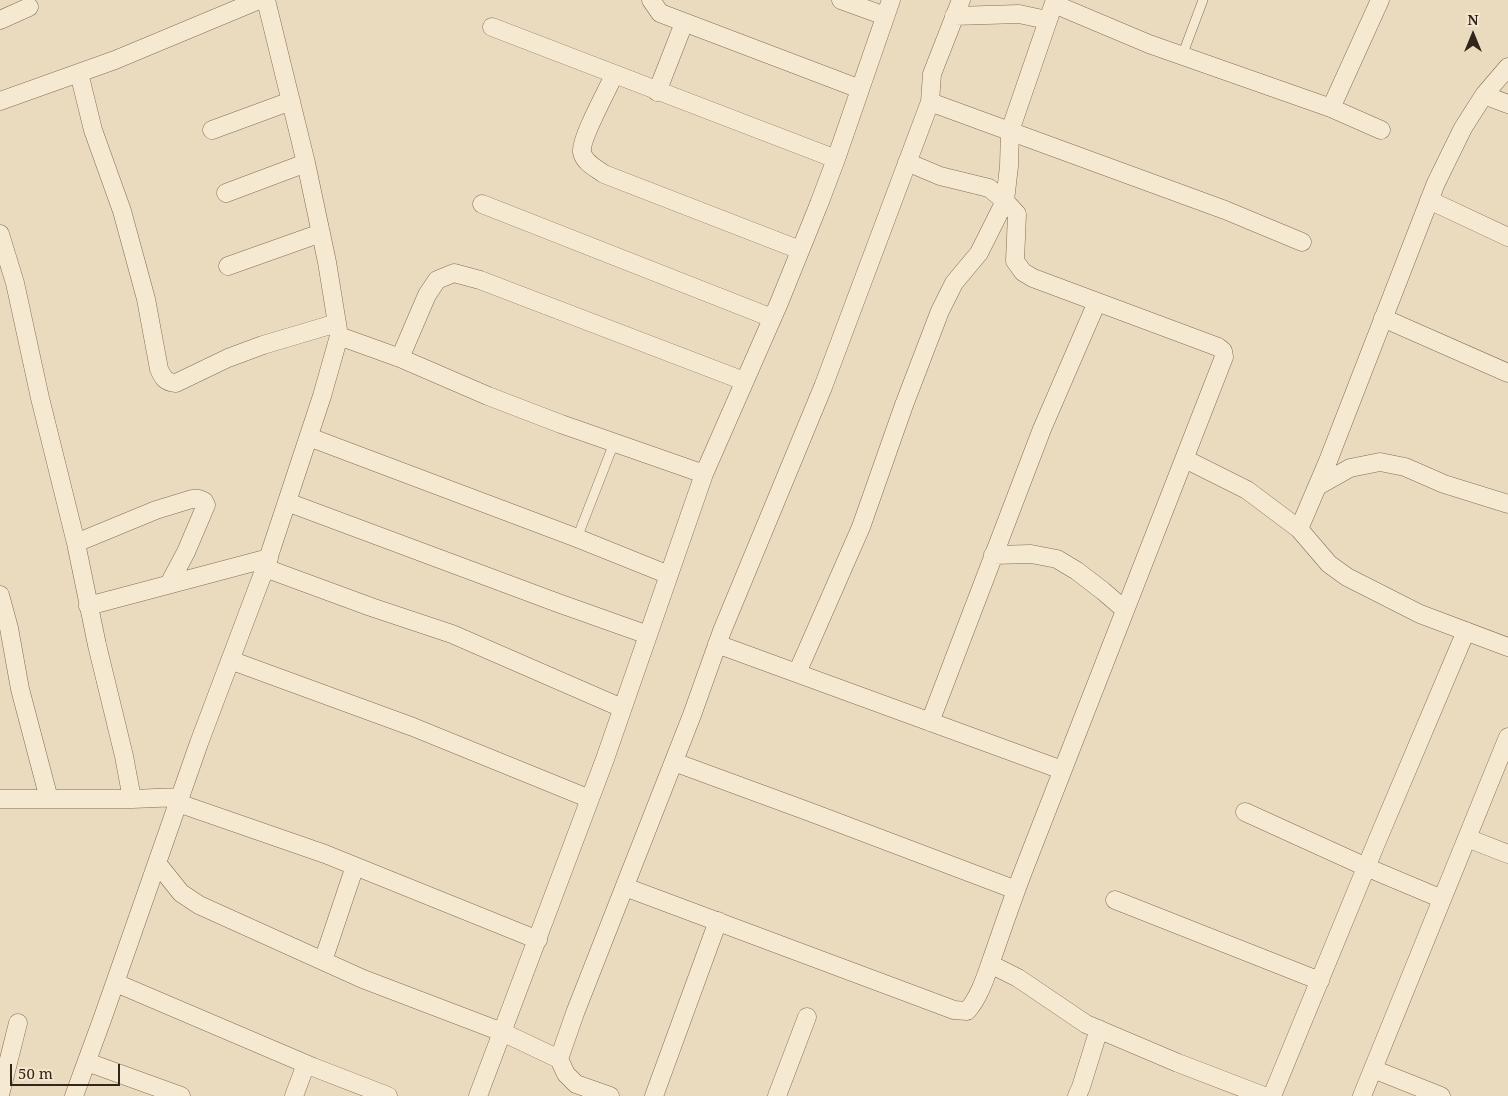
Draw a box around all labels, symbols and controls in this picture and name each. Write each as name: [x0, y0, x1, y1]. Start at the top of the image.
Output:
north arrow: [1448, 10, 1498, 60]
text: N: [1467, 10, 1479, 29]
scale bar: [12, 1054, 122, 1086]
text: 50 m: [18, 1063, 53, 1083]

